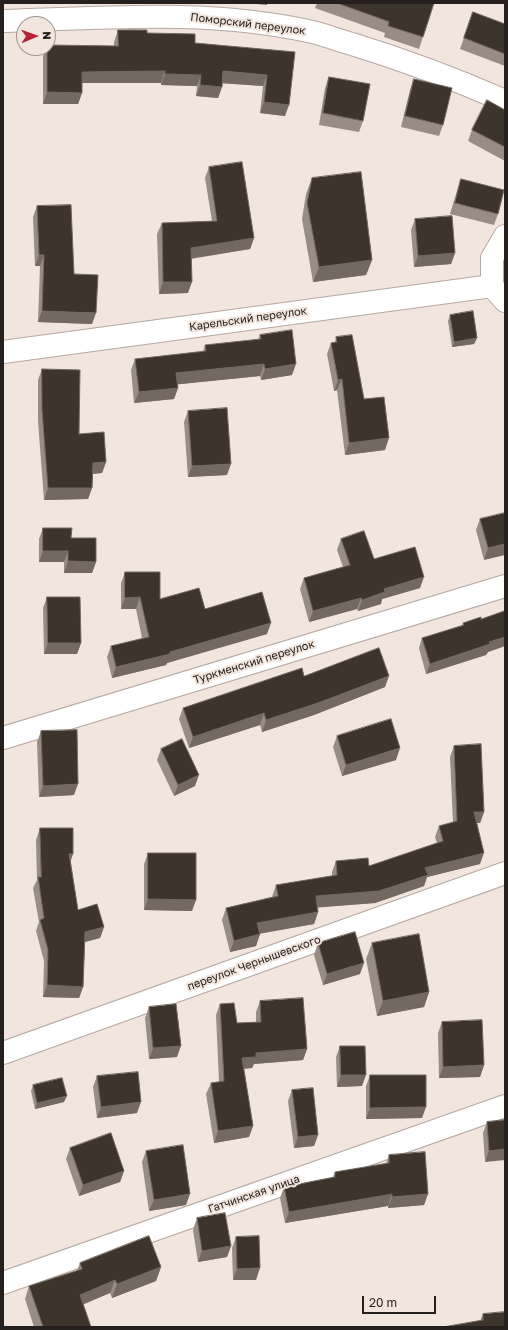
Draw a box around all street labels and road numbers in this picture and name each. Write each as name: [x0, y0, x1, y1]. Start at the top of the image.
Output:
street label: Поморский переулок: [190, 10, 306, 38]
street label: Карельский переулок: [188, 304, 308, 334]
street label: Туркменский переулок: [192, 637, 316, 687]
street label: переулок Чернышевского: [186, 933, 322, 993]
street label: Гатчинская улица: [207, 1172, 301, 1216]

